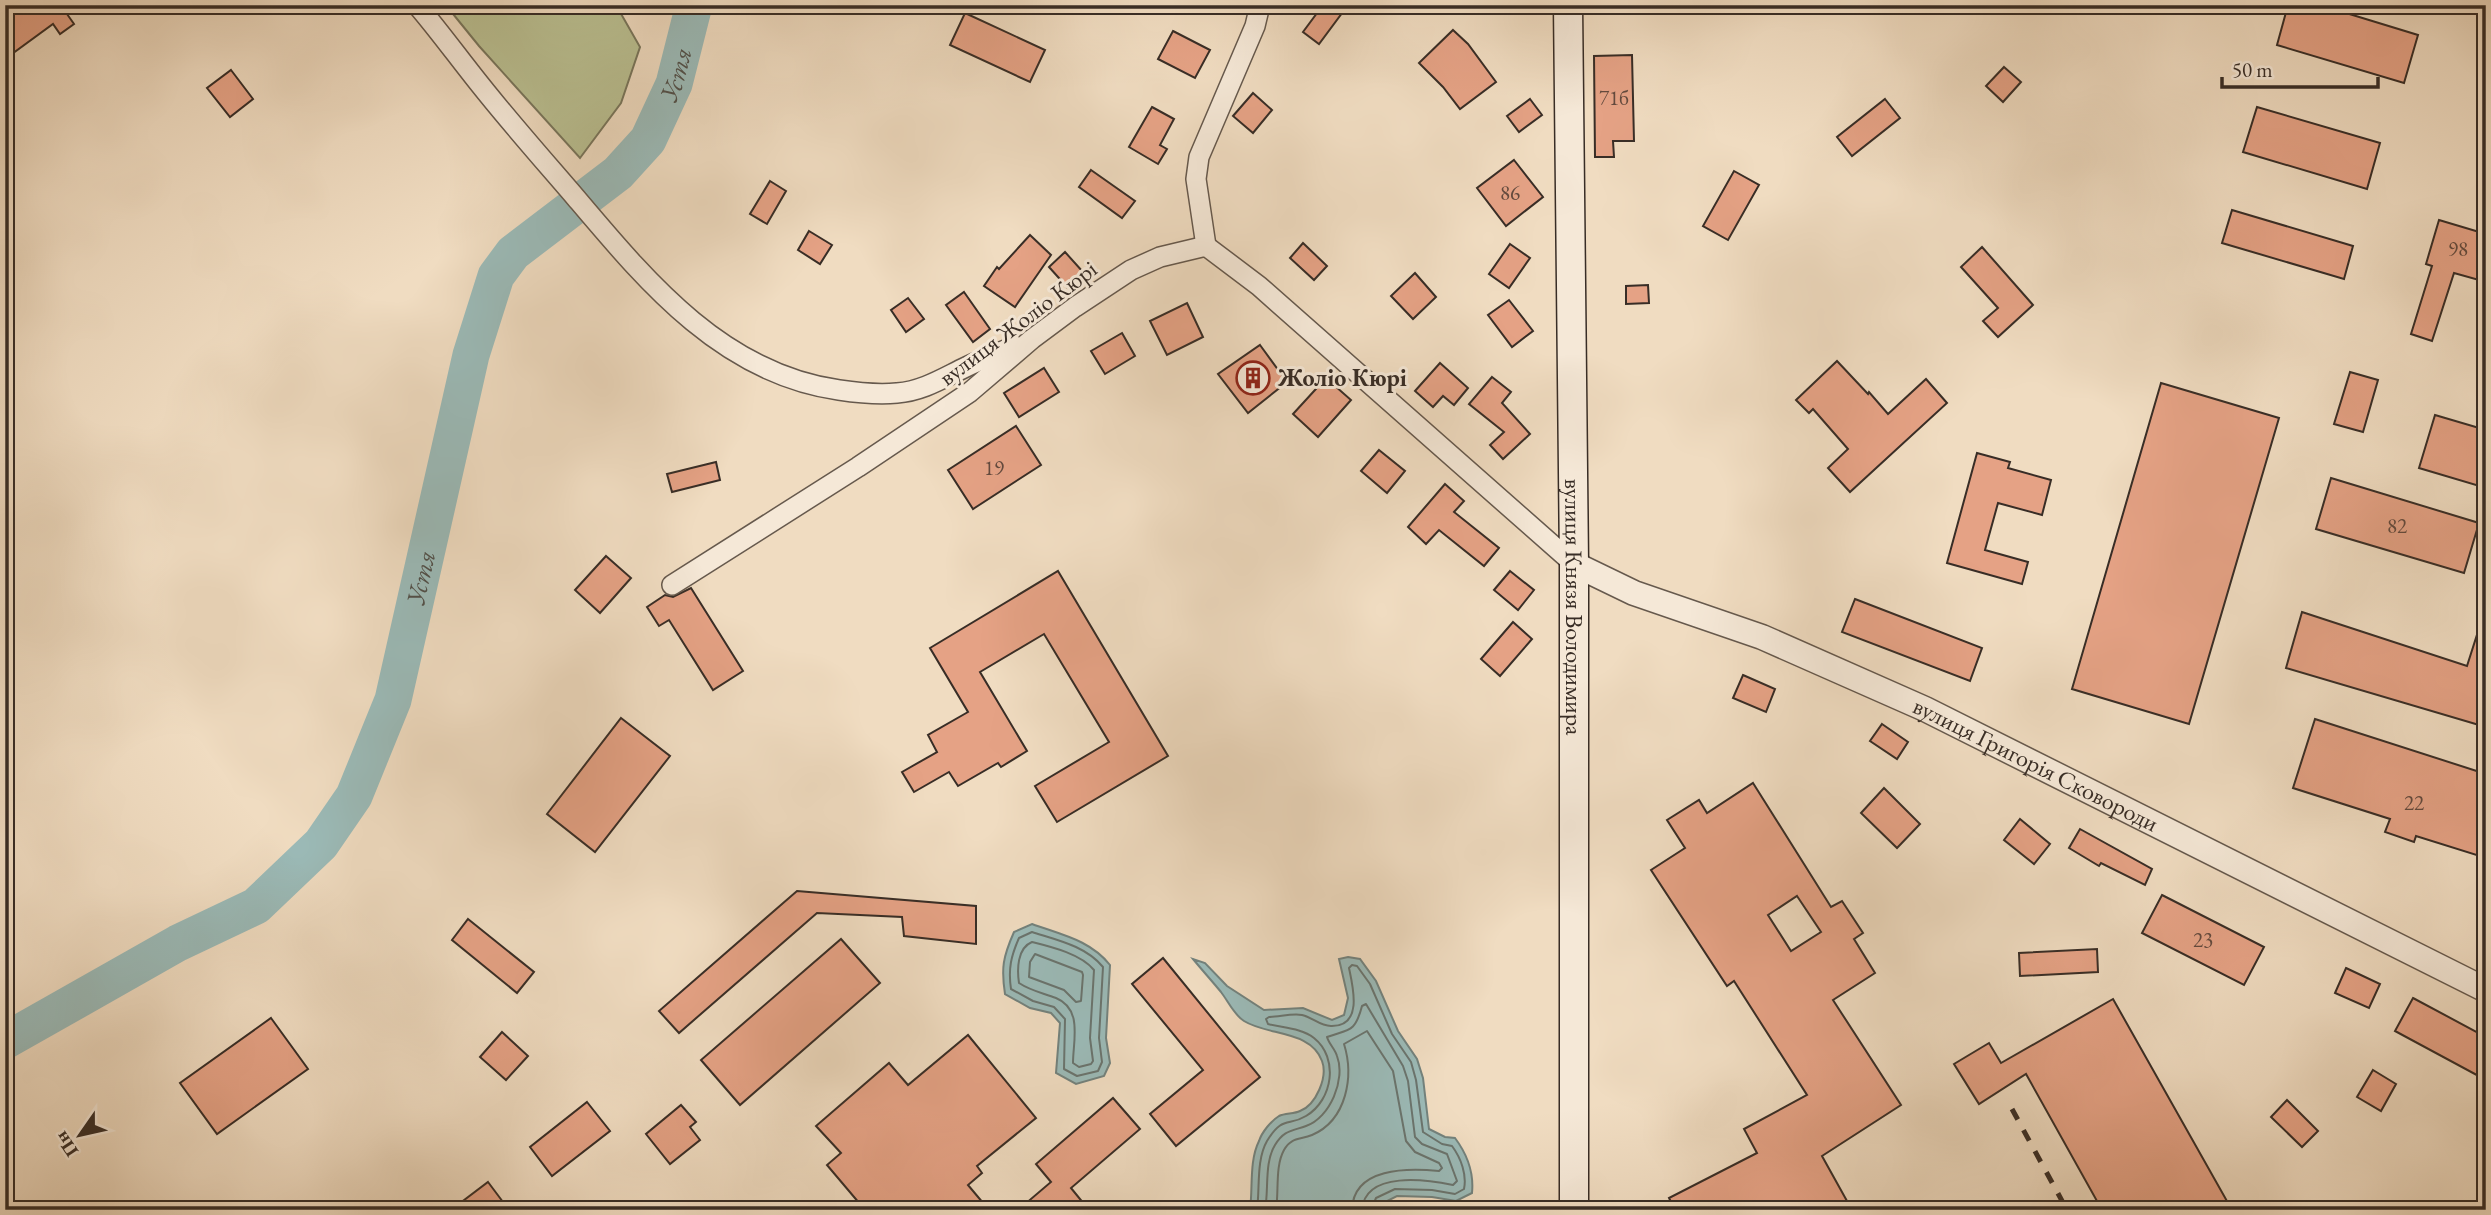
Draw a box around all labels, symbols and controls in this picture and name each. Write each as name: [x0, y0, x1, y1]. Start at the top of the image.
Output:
water label: Устя: [651, 44, 700, 107]
scale bar: [2222, 46, 2377, 90]
text: 50 m: [2232, 56, 2273, 83]
house number: 71б: [1599, 84, 1629, 111]
house number: 86: [1500, 179, 1520, 206]
house number: 98: [2448, 235, 2468, 262]
street label: вулиця Жоліо Кюрі: [932, 253, 1103, 392]
building icon: Жоліо Кюрі: [1234, 359, 1272, 397]
place label: Жоліо Кюрі: [1277, 362, 1407, 393]
house number: 19: [984, 454, 1004, 481]
street label: вулиця Князя Володимира: [1558, 478, 1590, 736]
house number: 82: [2387, 512, 2407, 539]
water label: Устя: [398, 547, 443, 608]
street label: вулиця Григорія Сковороди: [1908, 690, 2164, 839]
house number: 22: [2404, 789, 2424, 816]
house number: 23: [2193, 926, 2213, 953]
north arrow: [46, 1100, 116, 1170]
text: Пн: [49, 1126, 84, 1162]

